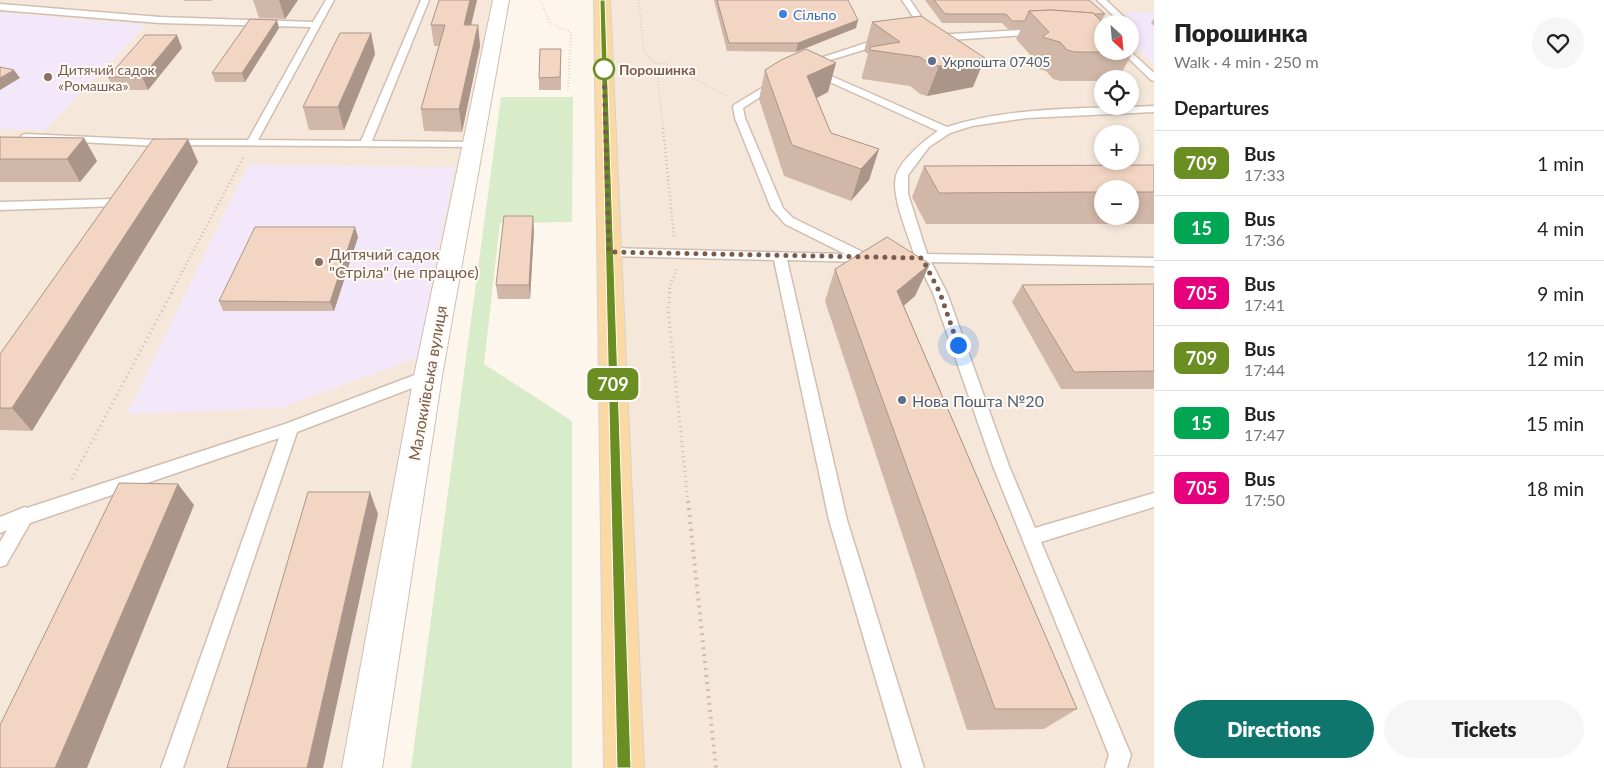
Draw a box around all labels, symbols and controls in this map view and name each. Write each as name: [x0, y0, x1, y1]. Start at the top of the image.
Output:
place label: Сільпо: [793, 6, 836, 23]
marker: Сільпо: [777, 8, 789, 20]
north arrow: [1094, 15, 1139, 60]
map controls: [1094, 15, 1139, 225]
button: heart: [1532, 17, 1584, 69]
text: Порошинка: [1174, 18, 1308, 47]
text: Walk · 4 min · 250 m: [1174, 52, 1319, 71]
place label: Укрпошта 07405: [942, 53, 1050, 70]
marker: Укрпошта 07405: [926, 55, 938, 67]
marker: Порошинка: [593, 58, 615, 80]
place label: Дитячий садок «Ромашка»: [58, 61, 156, 94]
place label: Порошинка: [619, 61, 696, 78]
button: locate: [1094, 70, 1139, 115]
marker: Дитячий садок «Ромашка»: [42, 71, 54, 83]
text: Departures: [1174, 96, 1269, 119]
button: +: [1094, 125, 1139, 170]
text: Bus: [1244, 142, 1275, 165]
text: 709: [1186, 152, 1217, 174]
text: 1 min: [1537, 152, 1584, 175]
text: 17:33: [1244, 165, 1285, 184]
button: −: [1094, 180, 1139, 225]
text: Bus: [1244, 207, 1275, 230]
text: 15: [1191, 217, 1212, 239]
text: 4 min: [1537, 217, 1584, 240]
text: 17:36: [1244, 230, 1285, 249]
place label: Дитячий садок "Стріла" (не працює): [329, 244, 479, 281]
marker: Дитячий садок "Стріла" (не працює): [313, 256, 325, 268]
text: Bus: [1244, 272, 1275, 295]
text: 705: [1186, 282, 1217, 304]
text: 9 min: [1537, 282, 1584, 305]
text: 17:41: [1244, 295, 1285, 314]
street label: Малокиївська вулиця: [404, 304, 450, 462]
your location: [946, 333, 971, 358]
text: Bus: [1244, 337, 1275, 360]
text: 709: [1186, 347, 1217, 369]
text: 12 min: [1526, 347, 1584, 370]
text: 17:44: [1244, 360, 1285, 379]
line badge: 709: [584, 368, 642, 400]
text: 709: [597, 373, 629, 395]
place label: Нова Пошта №20: [912, 391, 1044, 410]
marker: Нова Пошта №20: [896, 394, 908, 406]
text: Bus: [1244, 402, 1275, 425]
text: 15: [1191, 412, 1212, 434]
text: 15 min: [1526, 412, 1584, 435]
text: 17:47: [1244, 425, 1285, 444]
text: Bus: [1244, 467, 1275, 490]
text: 705: [1186, 477, 1217, 499]
text: 18 min: [1526, 477, 1584, 500]
text: 17:50: [1244, 490, 1285, 509]
button: Directions: [1174, 700, 1374, 758]
button: Tickets: [1384, 700, 1584, 758]

